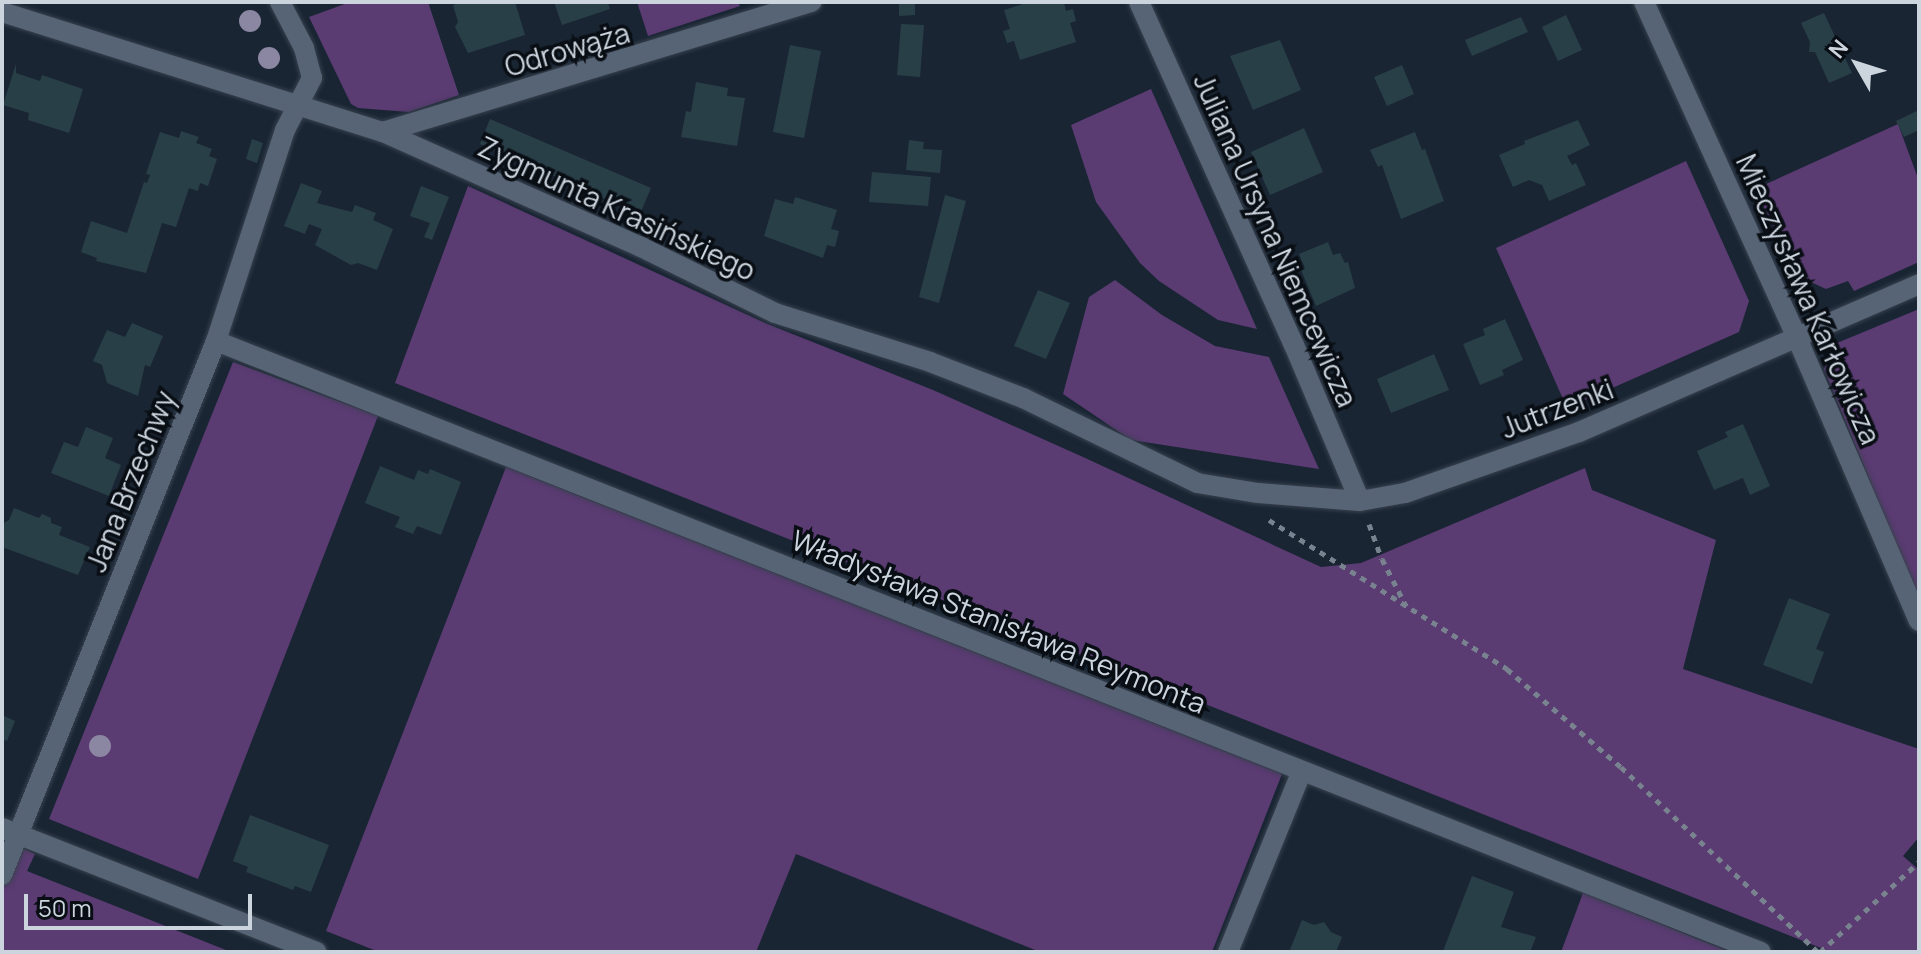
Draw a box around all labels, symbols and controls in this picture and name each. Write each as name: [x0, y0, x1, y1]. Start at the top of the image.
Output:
street label: Odrowąża: [501, 15, 633, 83]
north arrow: [1817, 24, 1897, 104]
text: N: [1822, 33, 1855, 64]
street label: Juliana Ursyna Niemcewicza: [1187, 68, 1365, 412]
street label: Zygmunta Krasińskiego: [473, 129, 761, 287]
street label: Mieczysława Karłowicza: [1730, 149, 1888, 449]
street label: Jutrzenki: [1496, 371, 1618, 445]
street label: Jana Brzechwy: [78, 386, 182, 576]
street label: Władysława Stanisława Reymonta: [787, 522, 1211, 720]
scale bar: [28, 878, 256, 928]
text: 50 m: [38, 891, 92, 924]

